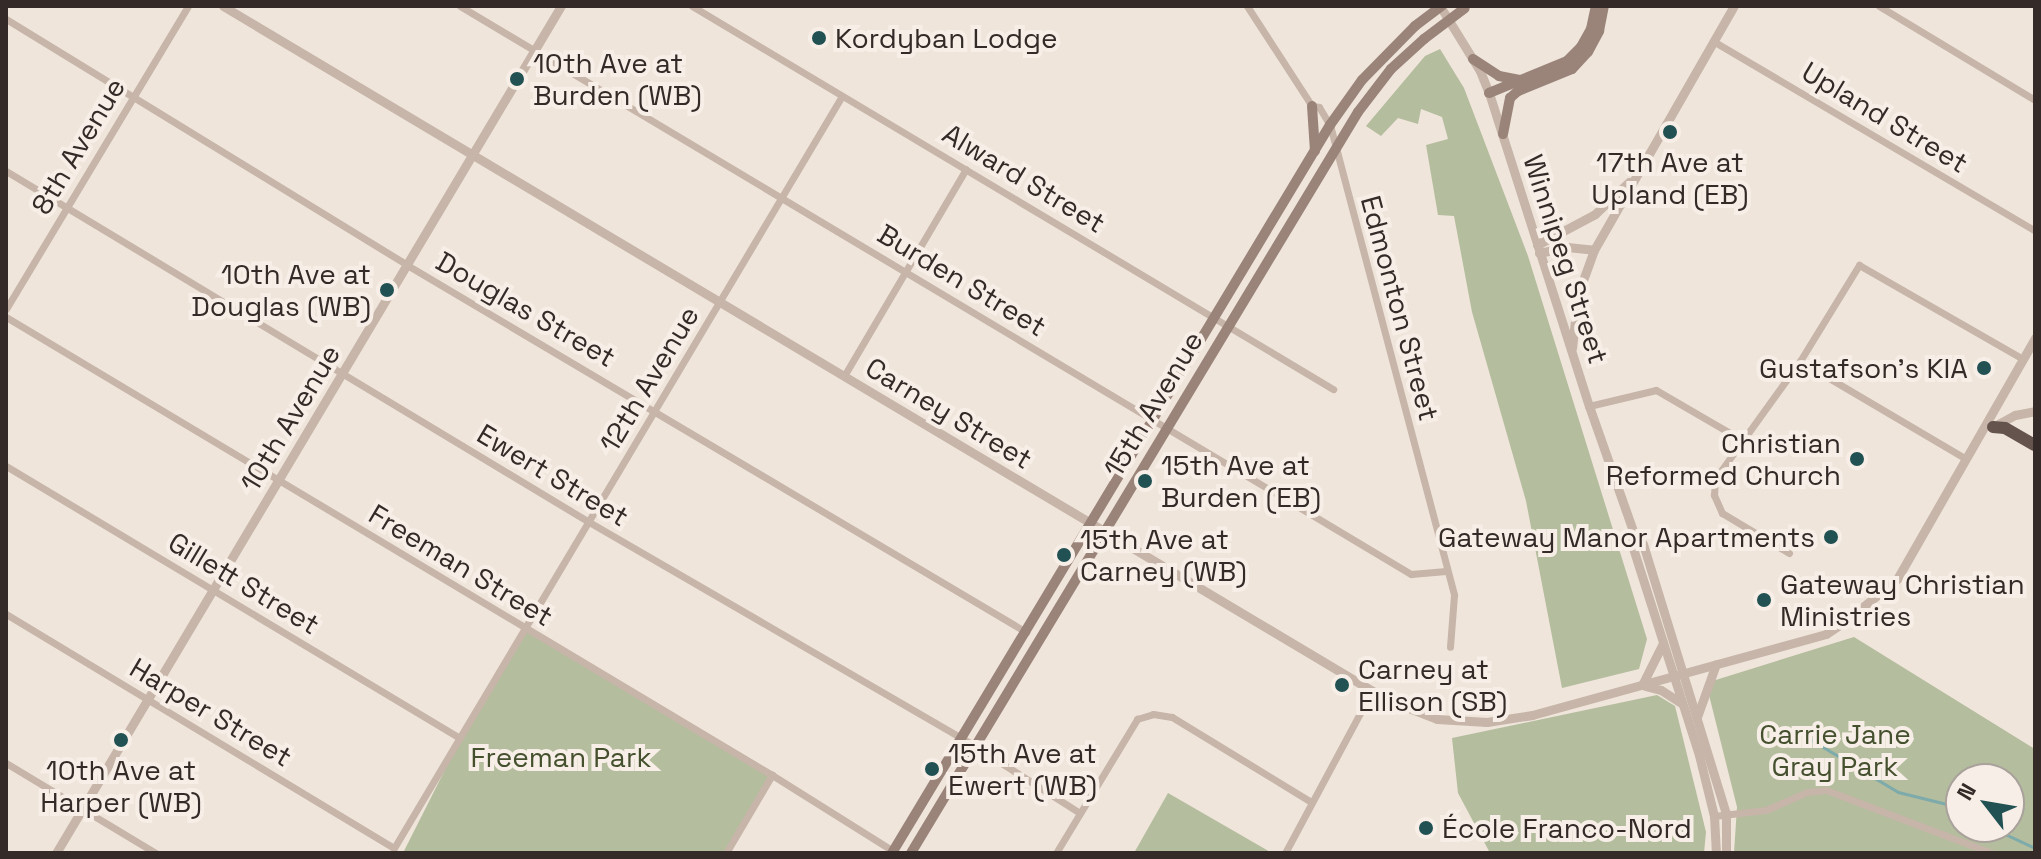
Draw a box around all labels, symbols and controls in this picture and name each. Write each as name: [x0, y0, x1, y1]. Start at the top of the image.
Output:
place label: Kordyban Lodge: [835, 21, 1058, 55]
marker: Kordyban Lodge: [810, 29, 828, 47]
place label: 10th Ave at Burden (WB): [533, 46, 702, 112]
street label: Upland Street: [1796, 54, 1974, 180]
marker: 10th Ave at Burden (WB): [508, 70, 526, 88]
street label: 8th Avenue: [24, 72, 132, 220]
street label: Alward Street: [937, 116, 1111, 240]
marker: 17th Ave at Upland (EB): [1661, 123, 1679, 141]
place label: 17th Ave at Upland (EB): [1591, 145, 1749, 211]
street label: Winnipeg Street: [1516, 150, 1616, 368]
street label: Edmonton Street: [1354, 192, 1446, 424]
street label: Burden Street: [872, 217, 1052, 343]
street label: Douglas Street: [430, 244, 622, 374]
place label: 10th Ave at Douglas (WB): [191, 257, 371, 323]
marker: 10th Ave at Douglas (WB): [378, 281, 396, 299]
street label: 12th Avenue: [592, 300, 706, 458]
street label: 15th Avenue: [1096, 325, 1210, 483]
street label: 10th Avenue: [233, 338, 347, 498]
street label: Carney Street: [860, 350, 1038, 476]
place label: Gustafson's KIA: [1759, 351, 1968, 385]
marker: Gustafson's KIA: [1975, 359, 1993, 377]
street label: Ewert Street: [471, 417, 635, 533]
place label: Christian Reformed Church: [1606, 426, 1841, 492]
place label: 15th Ave at Burden (EB): [1161, 448, 1321, 514]
marker: Christian Reformed Church: [1848, 450, 1866, 468]
marker: 15th Ave at Burden (EB): [1136, 472, 1154, 490]
street label: Freeman Street: [363, 497, 559, 633]
place label: Gateway Manor Apartments: [1438, 520, 1815, 554]
place label: 15th Ave at Carney (WB): [1080, 522, 1247, 588]
street label: Gillett Street: [162, 525, 326, 641]
marker: Gateway Manor Apartments: [1822, 528, 1840, 546]
marker: 15th Ave at Carney (WB): [1055, 546, 1073, 564]
place label: Gateway Christian Ministries: [1780, 567, 2025, 633]
marker: Gateway Christian Ministries: [1755, 591, 1773, 609]
street label: Harper Street: [124, 650, 298, 774]
place label: Carney at Ellison (SB): [1358, 652, 1507, 718]
marker: Carney at Ellison (SB): [1333, 676, 1351, 694]
park label: Carrie Jane Gray Park: [1759, 717, 1911, 783]
marker: 10th Ave at Harper (WB): [112, 731, 130, 749]
place label: 15th Ave at Ewert (WB): [948, 736, 1097, 802]
park label: Freeman Park: [470, 740, 652, 774]
place label: 10th Ave at Harper (WB): [40, 753, 202, 819]
marker: 15th Ave at Ewert (WB): [923, 760, 941, 778]
north arrow: [1945, 763, 2025, 843]
text: N: [1950, 778, 1982, 805]
place label: École Franco-Nord: [1442, 811, 1692, 845]
marker: École Franco-Nord: [1417, 819, 1435, 837]

